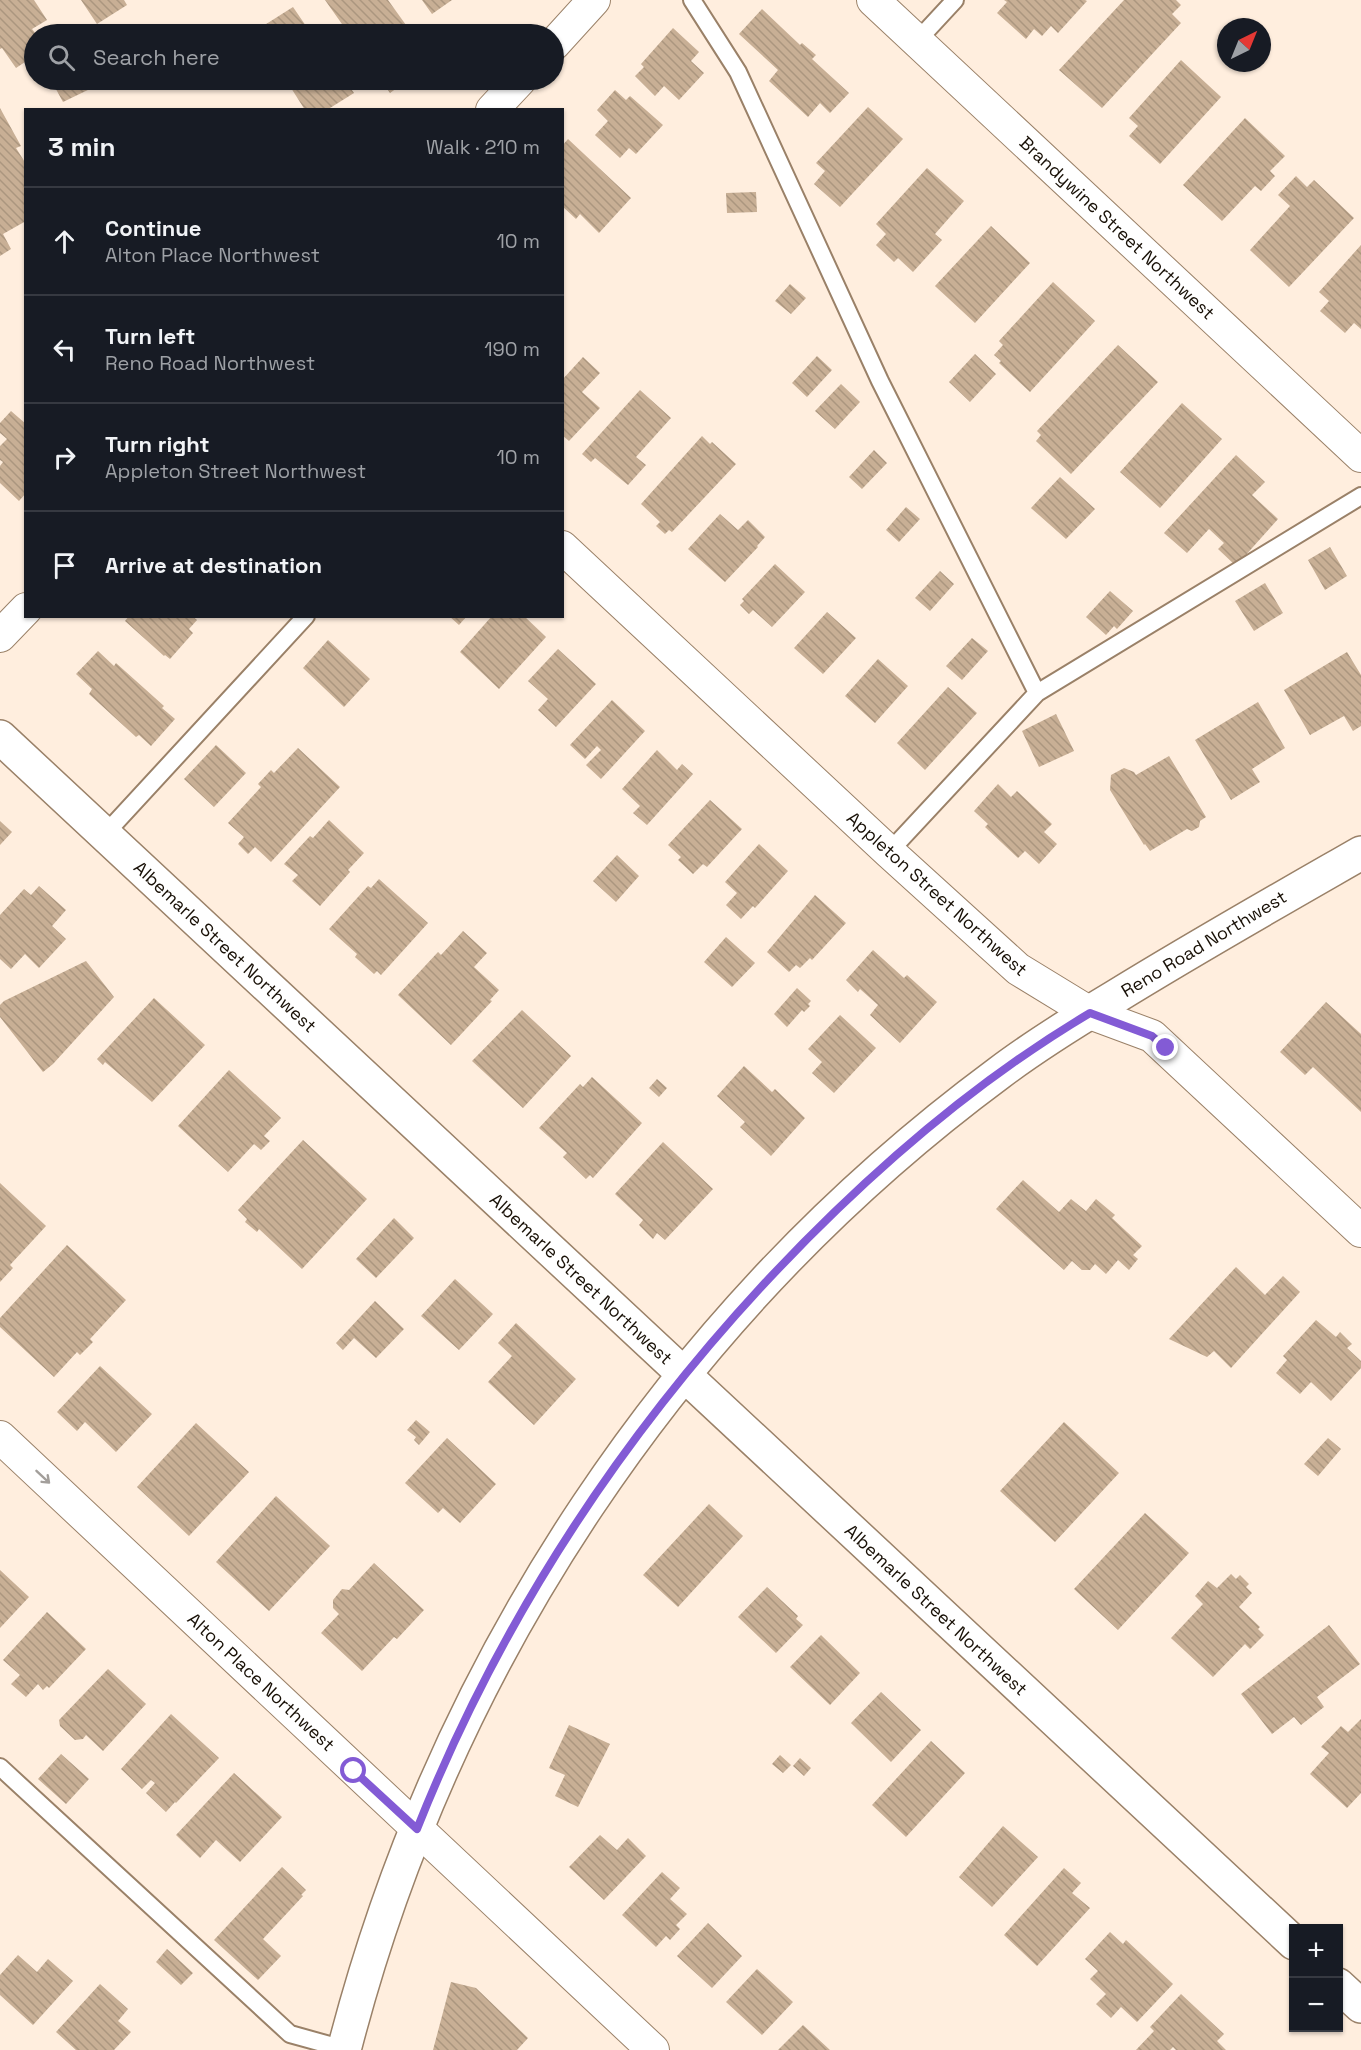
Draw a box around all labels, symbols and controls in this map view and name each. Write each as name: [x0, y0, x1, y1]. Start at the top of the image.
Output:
north arrow: [1217, 18, 1271, 72]
search box: [24, 24, 564, 90]
icon: search: [45, 41, 78, 74]
text: Search here: [93, 43, 220, 71]
text: 3 min: [48, 130, 116, 164]
street label: Brandywine Street Northwest: [1015, 131, 1220, 324]
text: Walk · 210 m: [426, 134, 540, 160]
text: Continue: [105, 214, 201, 242]
icon: ahead: [48, 225, 81, 258]
text: 10 m: [496, 228, 540, 254]
text: Alton Place Northwest: [105, 242, 320, 268]
text: Turn left: [105, 322, 195, 350]
icon: left: [48, 333, 81, 366]
text: 190 m: [484, 336, 540, 362]
text: Reno Road Northwest: [105, 350, 315, 376]
text: Turn right: [105, 430, 210, 458]
icon: right: [48, 441, 81, 474]
text: 10 m: [496, 444, 540, 470]
text: Appleton Street Northwest: [105, 458, 366, 484]
icon: arrive: [48, 549, 81, 582]
text: Arrive at destination: [105, 551, 322, 579]
street label: Appleton Street Northwest: [842, 806, 1032, 981]
street label: Albemarle Street Northwest: [129, 856, 321, 1037]
street label: Reno Road Northwest: [1117, 885, 1291, 1002]
route end: [1152, 1034, 1178, 1060]
street label: Albemarle Street Northwest: [485, 1188, 677, 1369]
one-way arrow: [35, 1470, 50, 1484]
street label: Albemarle Street Northwest: [840, 1519, 1032, 1700]
street label: Alton Place Northwest: [183, 1607, 340, 1756]
route start: [340, 1757, 366, 1783]
map controls: [1289, 1924, 1343, 2032]
button: +: [1289, 1924, 1343, 1978]
button: −: [1289, 1978, 1343, 2032]

